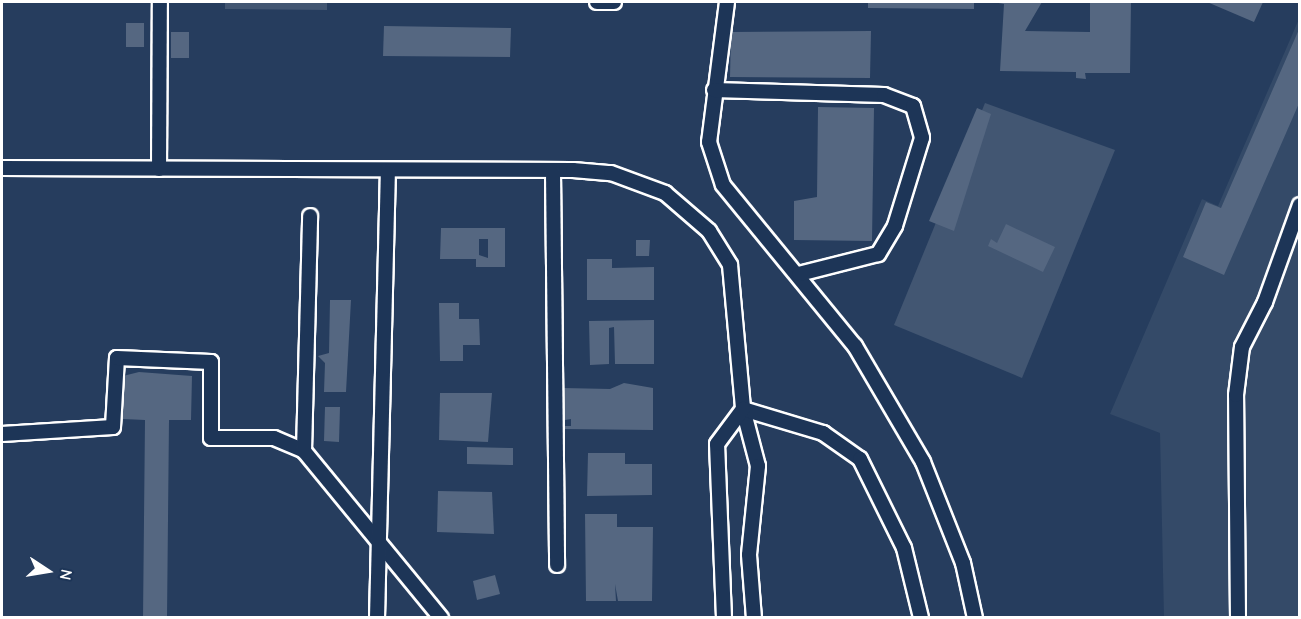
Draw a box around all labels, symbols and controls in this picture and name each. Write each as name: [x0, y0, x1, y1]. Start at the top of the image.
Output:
north arrow: [18, 541, 78, 601]
text: N: [56, 568, 75, 582]

